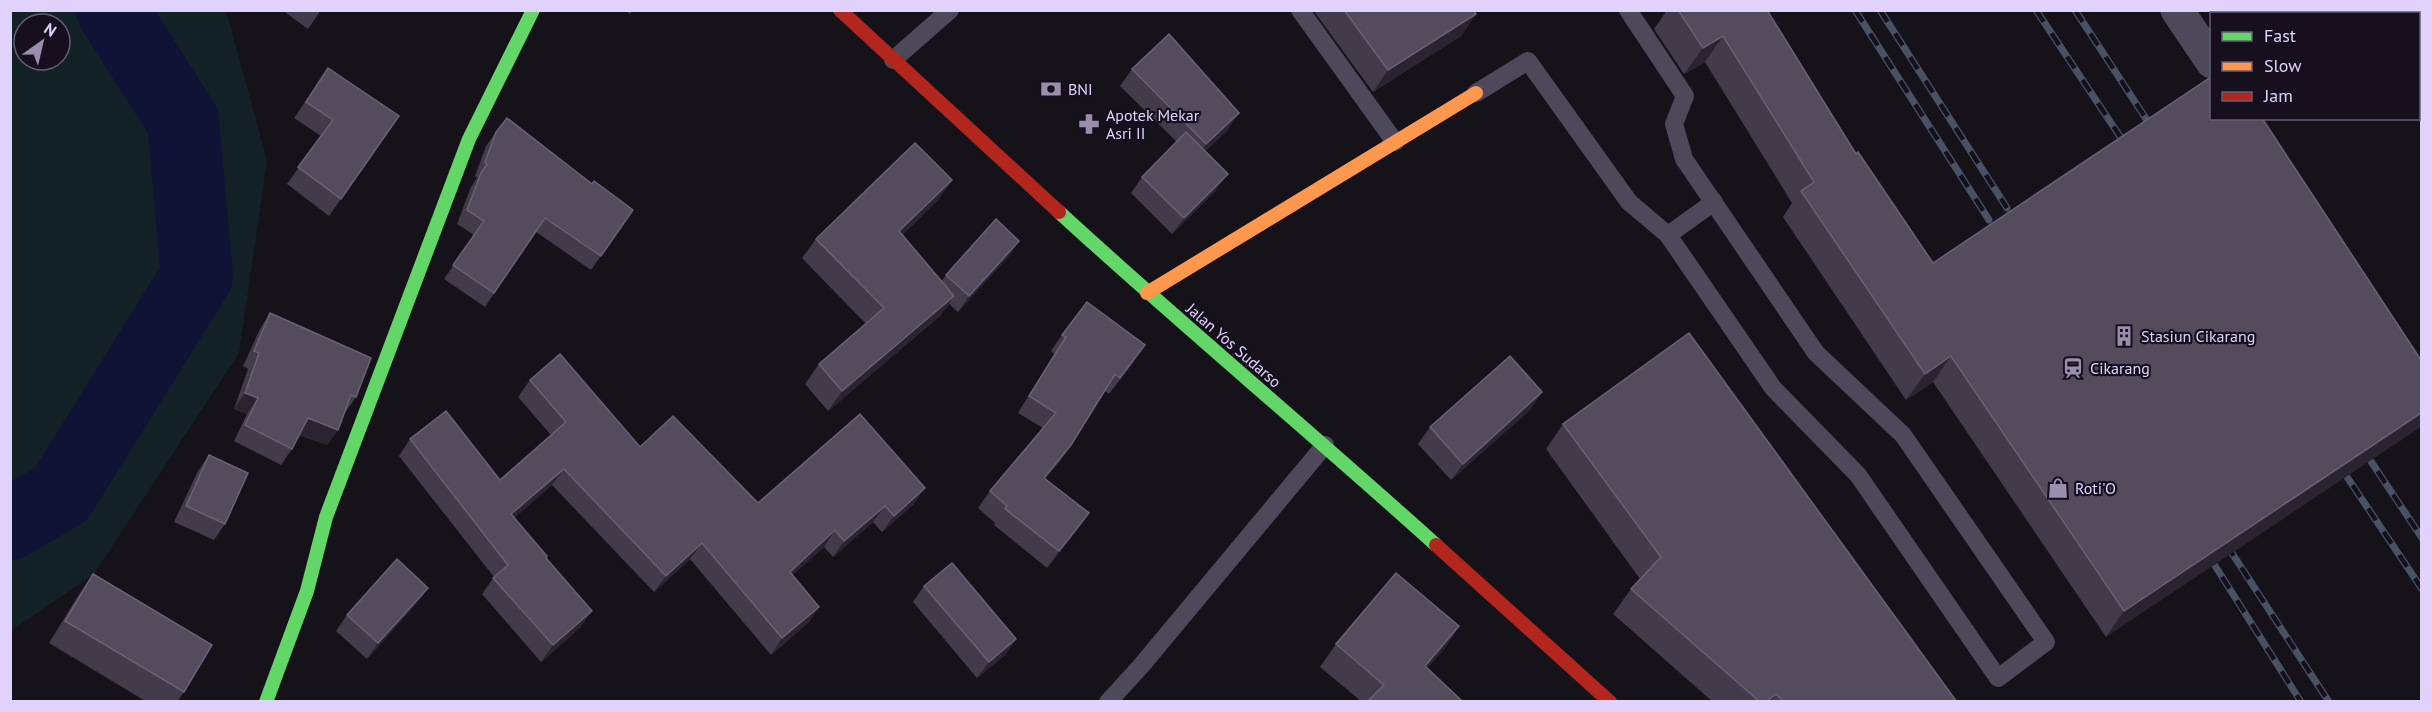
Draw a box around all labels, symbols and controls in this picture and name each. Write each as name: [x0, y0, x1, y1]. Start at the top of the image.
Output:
north arrow: [12, 12, 72, 72]
legend: [2210, 12, 2420, 120]
text: N: [40, 18, 60, 41]
text: Fast: [2264, 24, 2296, 47]
text: Slow: [2264, 54, 2302, 77]
bank icon: BNI: [1039, 77, 1063, 101]
place label: BNI: [1068, 79, 1093, 99]
text: Jam: [2263, 84, 2293, 107]
place label: Apotek Mekar Asri II: [1106, 105, 1200, 143]
pharmacy icon: Apotek Mekar Asri II: [1077, 112, 1101, 136]
street label: Jalan Yos Sudarso: [1182, 298, 1286, 392]
building icon: Stasiun Cikarang: [2112, 324, 2136, 348]
place label: Stasiun Cikarang: [2141, 326, 2255, 346]
station icon: Cikarang: [2061, 356, 2085, 380]
place label: Cikarang: [2090, 358, 2150, 378]
shop icon: Roti'O: [2046, 476, 2070, 500]
place label: Roti'O: [2075, 478, 2116, 498]

